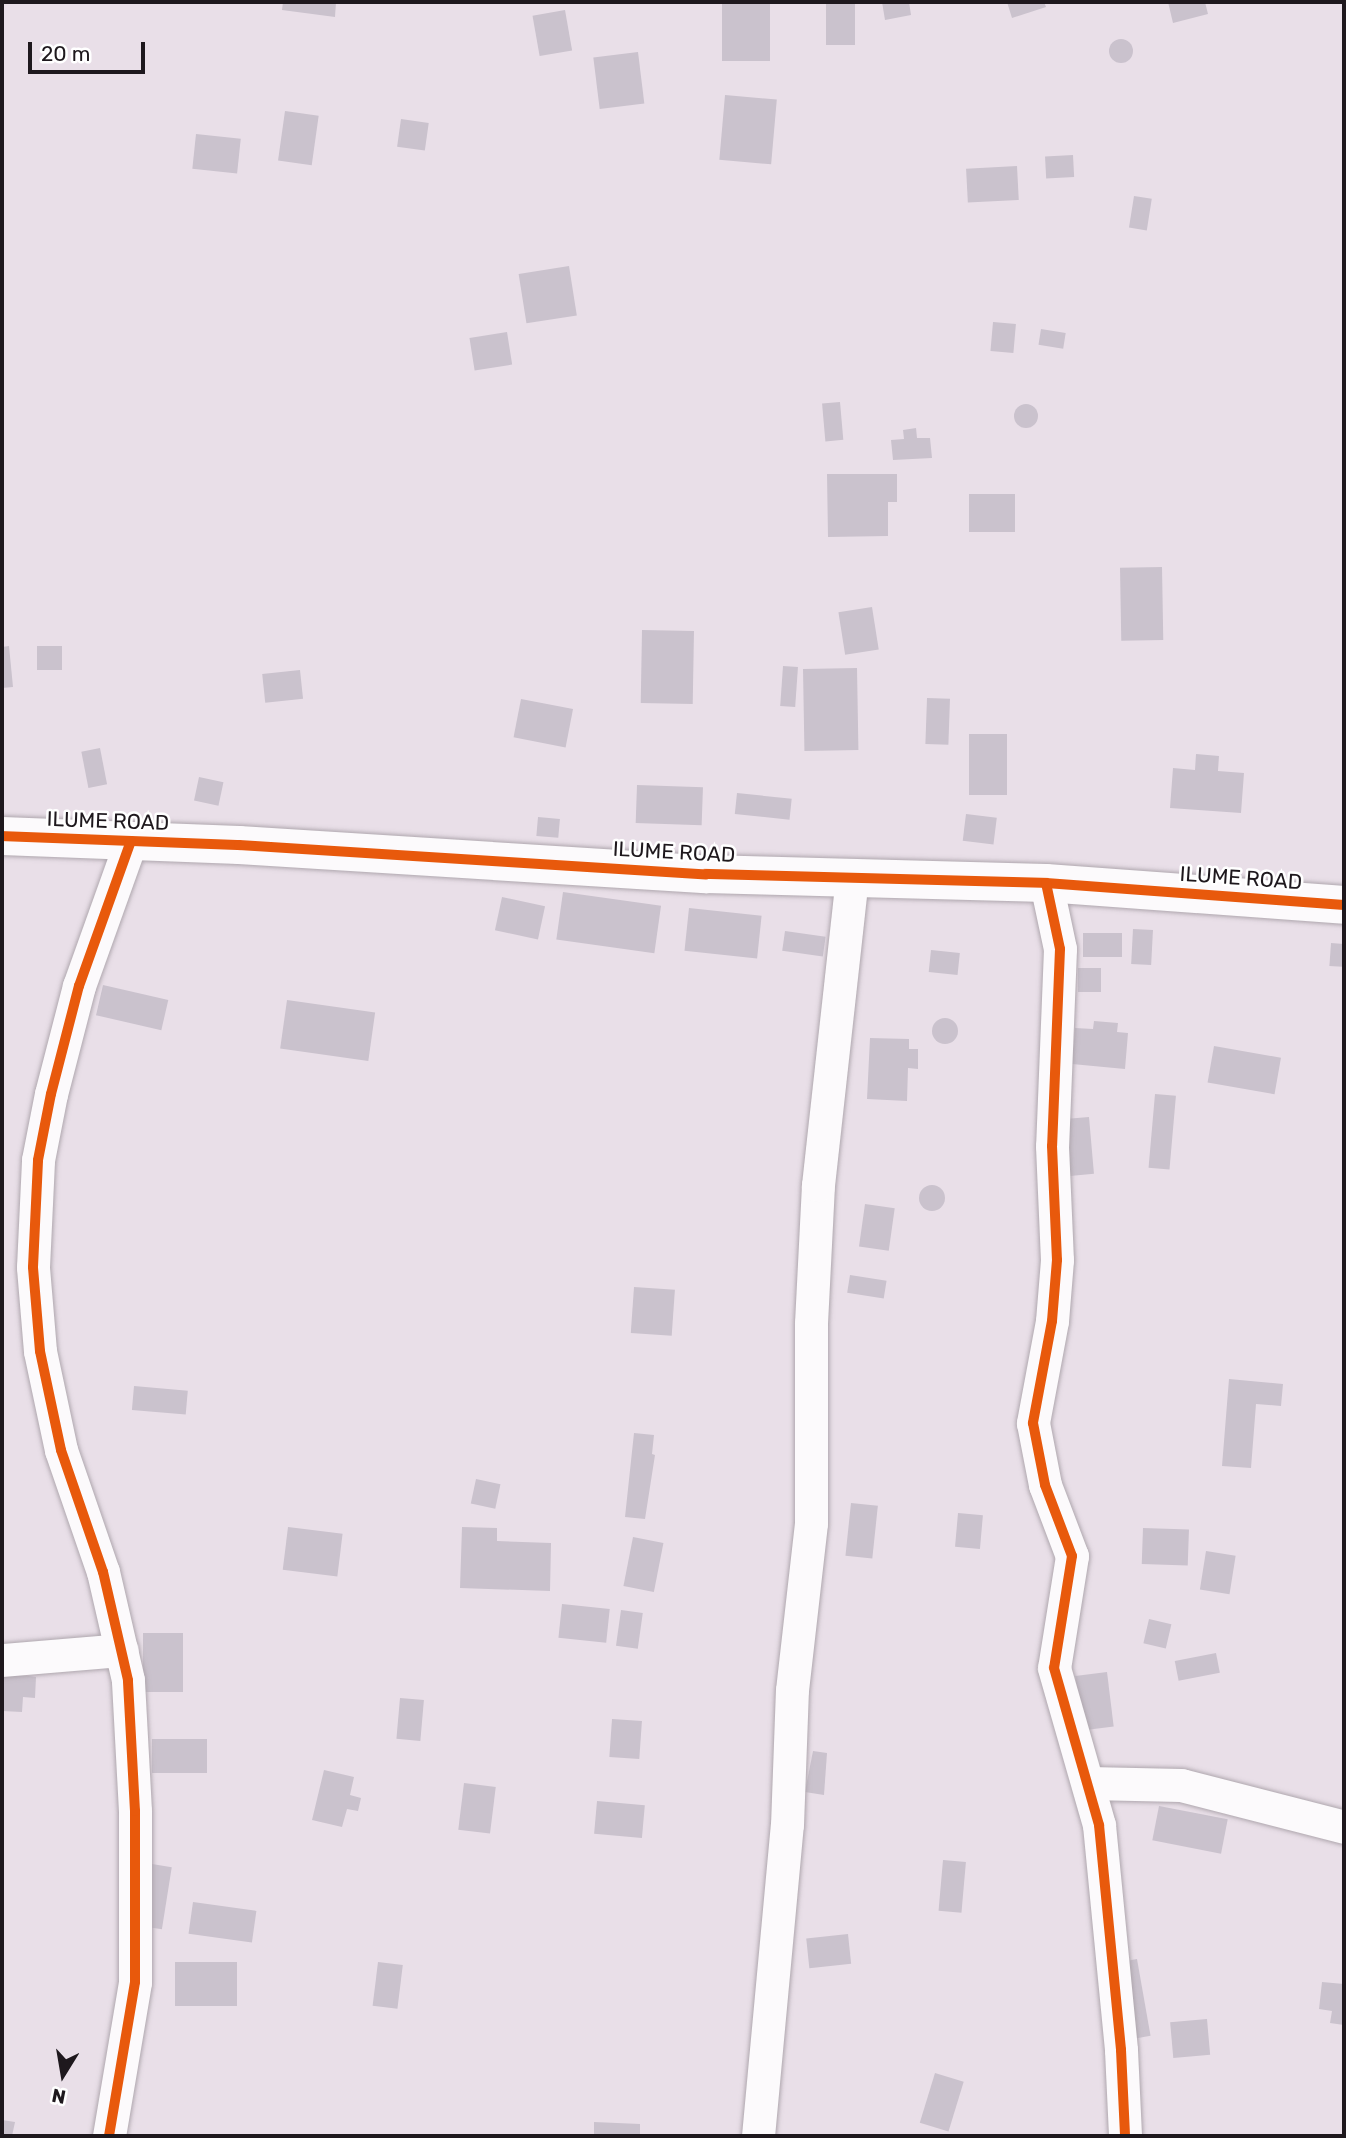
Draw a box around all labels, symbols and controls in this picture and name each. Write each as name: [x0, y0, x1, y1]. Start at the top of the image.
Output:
scale bar: [32, 28, 149, 72]
text: 20 m: [41, 41, 90, 66]
street label: ILUME ROAD: [46, 806, 170, 836]
street label: ILUME ROAD: [612, 836, 736, 868]
street label: ILUME ROAD: [1179, 861, 1303, 895]
north arrow: [28, 2040, 98, 2110]
text: N: [50, 2084, 68, 2109]

